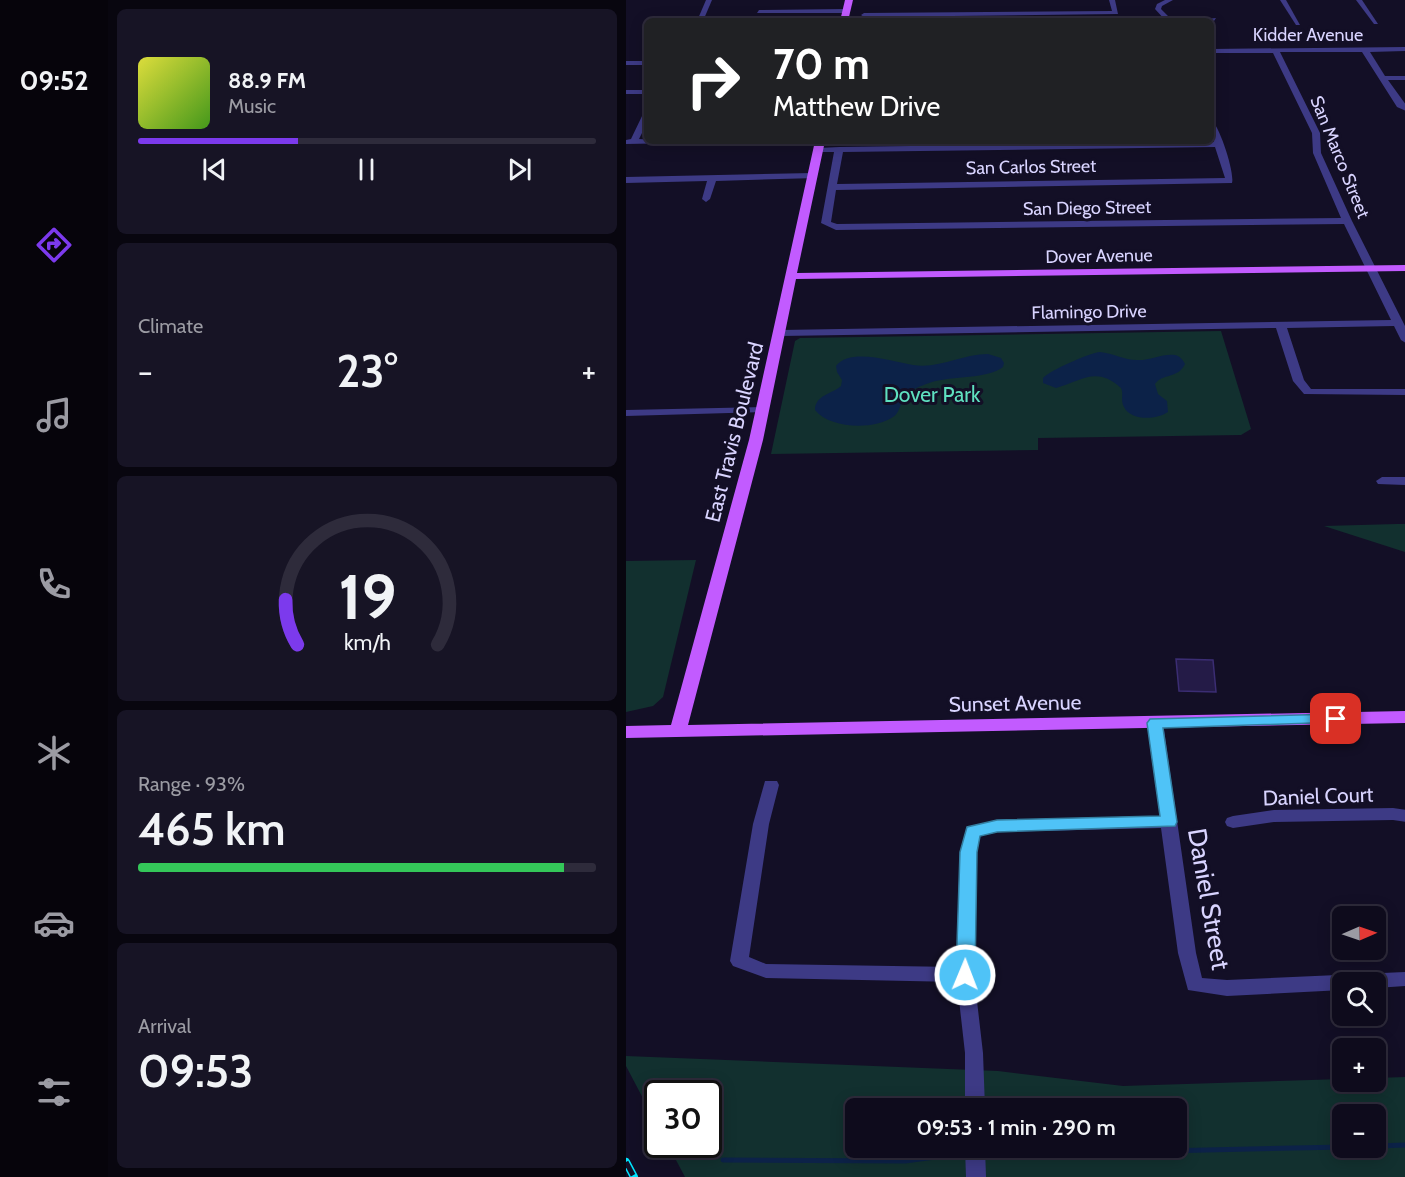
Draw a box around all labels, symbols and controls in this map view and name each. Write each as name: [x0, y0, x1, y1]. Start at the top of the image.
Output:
street label: Kidder Avenue: [1253, 24, 1363, 46]
text: 70 m: [773, 38, 870, 90]
icon: right: [674, 42, 752, 120]
text: 09:52: [19, 64, 89, 97]
text: 88.9 FM: [228, 67, 306, 94]
text: Matthew Drive: [773, 90, 940, 123]
street label: San Marco Street: [1305, 93, 1375, 221]
text: Music: [228, 94, 276, 118]
icon: previous: [198, 153, 231, 186]
icon: pause: [350, 153, 383, 186]
icon: next: [503, 153, 536, 186]
street label: San Carlos Street: [966, 155, 1096, 179]
street label: San Diego Street: [1023, 196, 1151, 220]
icon: directions: [33, 224, 75, 266]
street label: Dover Avenue: [1045, 244, 1153, 268]
street label: Flamingo Drive: [1031, 300, 1147, 324]
text: Climate: [138, 314, 203, 338]
street label: East Travis Boulevard: [700, 339, 768, 525]
text: 23°: [336, 344, 398, 398]
text: −: [138, 351, 153, 391]
text: +: [581, 351, 596, 391]
park label: Dover Park: [884, 382, 981, 407]
icon: music: [33, 394, 75, 436]
text: 19: [338, 560, 396, 636]
icon: phone: [33, 563, 75, 605]
text: km/h: [344, 630, 390, 656]
street label: Sunset Avenue: [948, 689, 1082, 717]
pin: [1310, 693, 1361, 744]
icon: arrive: [1319, 702, 1352, 735]
icon: climate: [33, 732, 75, 774]
text: Range · 93%: [138, 772, 245, 796]
street label: Daniel Court: [1262, 782, 1374, 810]
text: 465 km: [138, 802, 285, 856]
street label: Daniel Street: [1181, 826, 1237, 973]
icon: car: [33, 902, 75, 944]
north arrow: [1332, 906, 1386, 960]
map controls: [1332, 906, 1386, 1158]
position arrow: [933, 943, 997, 1007]
button: search: [1332, 972, 1386, 1026]
text: Arrival: [138, 1014, 191, 1038]
button: +: [1332, 1038, 1386, 1092]
text: 09:53: [138, 1044, 253, 1098]
icon: filters: [33, 1071, 75, 1113]
speed limit sign: 30: [644, 1080, 722, 1158]
button: −: [1332, 1104, 1386, 1158]
text: 09:53 · 1 min · 290 m: [916, 1114, 1116, 1141]

